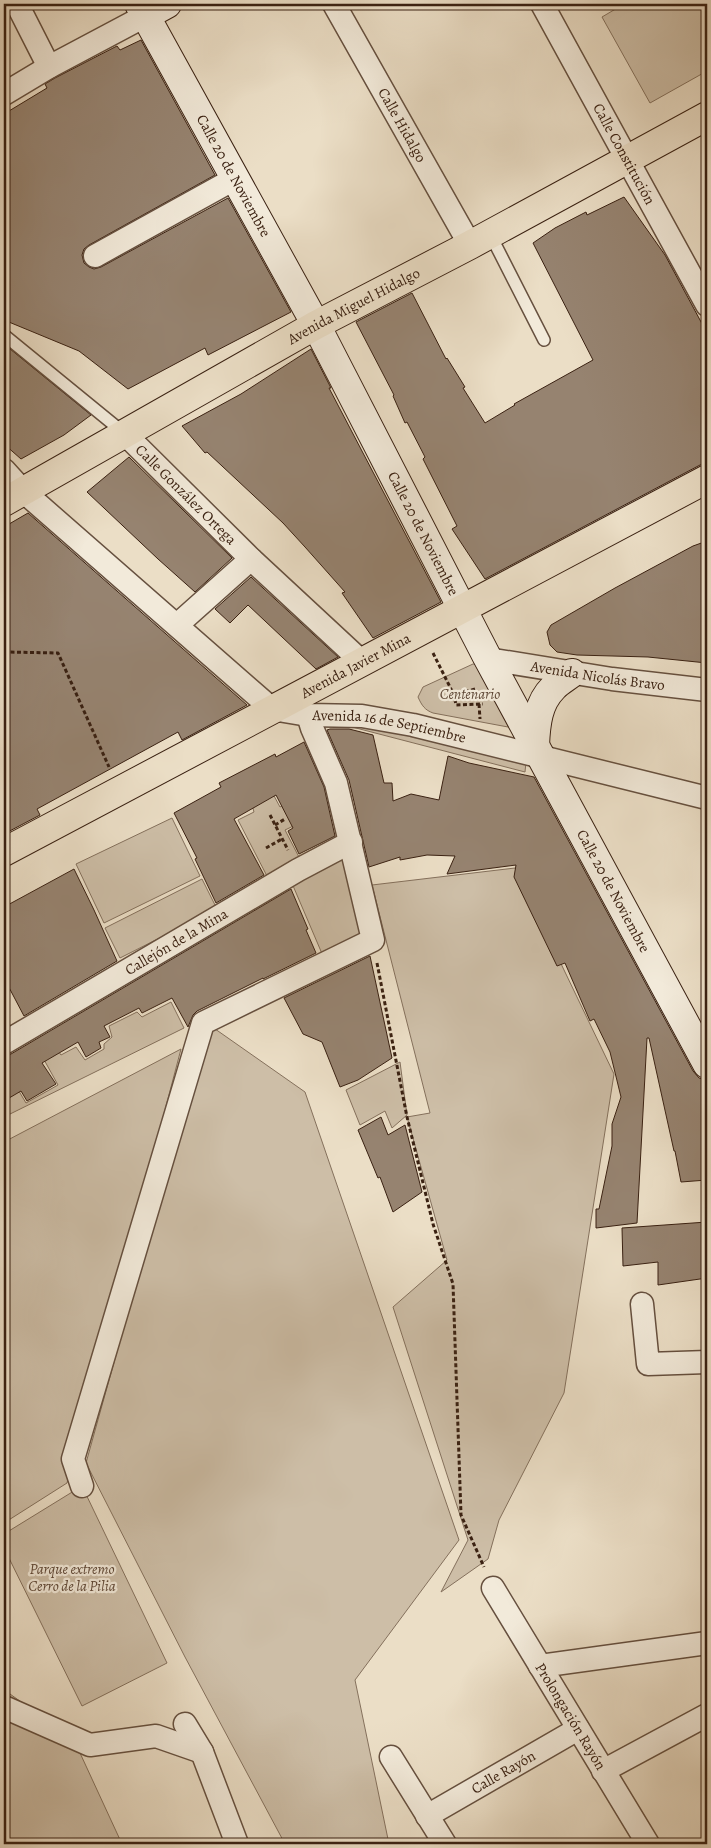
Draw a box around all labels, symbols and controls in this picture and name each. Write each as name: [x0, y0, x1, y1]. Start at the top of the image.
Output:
street label: Calle Hidalgo: [373, 84, 431, 166]
street label: Calle Constitución: [588, 100, 660, 208]
street label: Calle 20 de Noviembre: [192, 111, 276, 241]
street label: Avenida Miguel Hidalgo: [283, 263, 423, 350]
street label: Calle González Ortega: [131, 440, 241, 549]
street label: Calle 20 de Noviembre: [383, 468, 464, 599]
street label: Avenida Javier Mina: [296, 628, 414, 703]
street label: Avenida Nicolás Bravo: [528, 656, 666, 695]
park label: Centenario: [440, 684, 500, 704]
street label: Avenida 16 de Septiembre: [311, 705, 468, 748]
street label: Calle 20 de Noviembre: [572, 826, 655, 956]
street label: Callejón de la Mina: [121, 903, 232, 980]
park label: Parque extremo Cerro de la Pilia: [28, 1559, 116, 1596]
street label: Prolongación Rayón: [531, 1659, 611, 1774]
street label: Calle Rayón: [467, 1746, 539, 1799]

